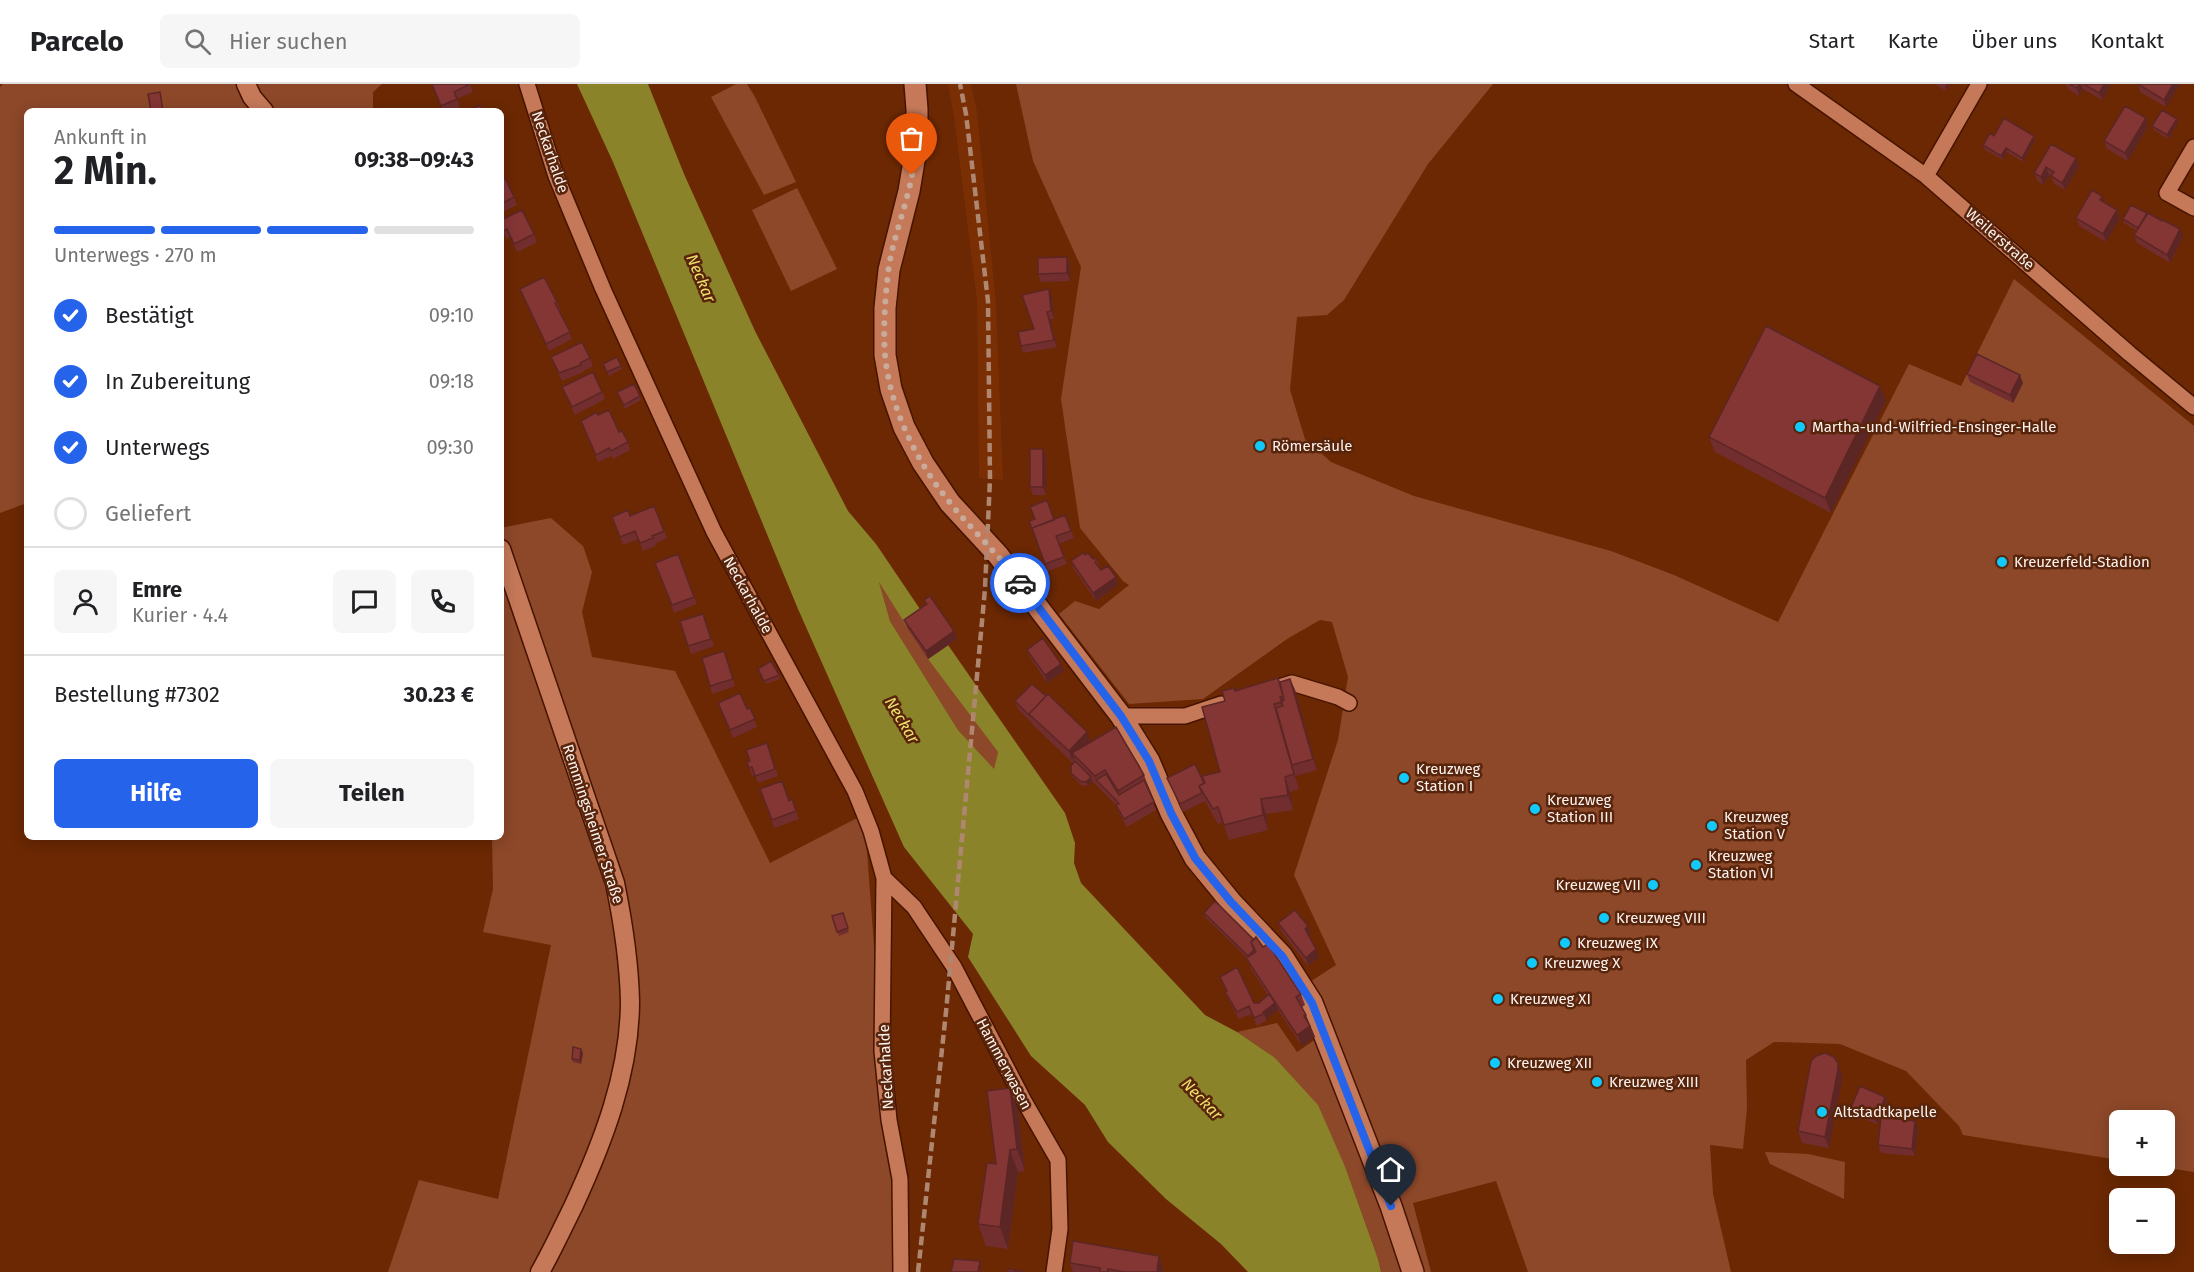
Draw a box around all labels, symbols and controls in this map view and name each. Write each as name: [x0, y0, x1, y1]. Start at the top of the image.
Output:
search box: [160, 14, 580, 68]
text: Parcelo: [30, 25, 124, 58]
icon: search: [181, 25, 214, 58]
text: Hier suchen: [229, 28, 348, 55]
text: Start: [1809, 28, 1855, 54]
text: Karte: [1888, 28, 1938, 54]
text: Über uns: [1971, 28, 2057, 54]
text: Kontakt: [2090, 28, 2164, 54]
street label: Neckarhalde: [528, 109, 572, 195]
pin: [886, 113, 937, 175]
icon: bag: [895, 122, 928, 155]
text: Ankunft in: [54, 125, 147, 149]
text: 09:38–09:43: [354, 146, 474, 173]
text: 2 Min.: [54, 148, 157, 194]
street label: Weilerstraße: [1962, 204, 2038, 274]
text: Unterwegs · 270 m: [54, 243, 217, 267]
water label: Neckar: [682, 251, 720, 306]
icon: check: [54, 299, 87, 332]
text: Bestätigt: [105, 302, 194, 329]
text: 09:10: [429, 303, 474, 327]
icon: check: [54, 365, 87, 398]
text: In Zubereitung: [105, 368, 250, 395]
text: 09:18: [429, 369, 474, 393]
place label: Martha-und-Wilfried-Ensinger-Halle: [1812, 418, 2057, 436]
marker: Martha-und-Wilfried-Ensinger-Halle: [1793, 420, 1807, 434]
icon: check: [54, 431, 87, 464]
text: Unterwegs: [105, 434, 210, 461]
text: 09:30: [426, 435, 474, 459]
place label: Römersäule: [1272, 437, 1352, 455]
marker: Römersäule: [1253, 439, 1267, 453]
text: Geliefert: [105, 500, 191, 527]
street label: Neckarhalde: [719, 553, 777, 637]
courier: [990, 553, 1050, 613]
place label: Kreuzerfeld-Stadion: [2014, 553, 2150, 571]
marker: Kreuzerfeld-Stadion: [1995, 555, 2009, 569]
icon: car: [1004, 567, 1037, 600]
button: person: [54, 570, 117, 633]
button: chat: [333, 570, 396, 633]
button: phone: [411, 570, 474, 633]
text: Emre: [132, 576, 182, 603]
text: Kurier · 4.4: [132, 603, 228, 627]
text: Bestellung #7302: [54, 681, 220, 708]
text: 30.23 €: [403, 681, 474, 708]
water label: Neckar: [881, 693, 924, 747]
street label: Remmingsheimer Straße: [559, 742, 627, 906]
button: Hilfe: [54, 759, 258, 828]
button: Teilen: [270, 759, 474, 828]
place label: Kreuzweg Station I: [1416, 760, 1481, 795]
marker: Kreuzweg Station I: [1397, 771, 1411, 785]
place label: Kreuzweg Station III: [1547, 791, 1613, 826]
marker: Kreuzweg Station III: [1528, 802, 1542, 816]
place label: Kreuzweg Station V: [1724, 808, 1789, 843]
marker: Kreuzweg Station V: [1705, 819, 1719, 833]
place label: Kreuzweg Station VI: [1708, 847, 1774, 882]
marker: Kreuzweg Station VI: [1689, 858, 1703, 872]
place label: Kreuzweg VII: [1555, 876, 1641, 894]
marker: Kreuzweg VII: [1646, 878, 1660, 892]
place label: Kreuzweg VIII: [1616, 909, 1706, 927]
marker: Kreuzweg VIII: [1597, 911, 1611, 925]
place label: Kreuzweg IX: [1577, 934, 1659, 952]
marker: Kreuzweg IX: [1558, 936, 1572, 950]
place label: Kreuzweg X: [1544, 954, 1621, 972]
marker: Kreuzweg X: [1525, 956, 1539, 970]
place label: Kreuzweg XI: [1510, 990, 1591, 1008]
marker: Kreuzweg XI: [1491, 992, 1505, 1006]
street label: Hammerwasen: [972, 1015, 1036, 1113]
street label: Neckarhalde: [875, 1024, 897, 1110]
place label: Kreuzweg XII: [1507, 1054, 1592, 1072]
marker: Kreuzweg XII: [1488, 1056, 1502, 1070]
place label: Kreuzweg XIII: [1609, 1073, 1699, 1091]
water label: Neckar: [1178, 1074, 1227, 1124]
marker: Kreuzweg XIII: [1590, 1075, 1604, 1089]
place label: Altstadtkapelle: [1834, 1103, 1937, 1121]
marker: Altstadtkapelle: [1815, 1105, 1829, 1119]
map controls: [2109, 1110, 2175, 1254]
button: +: [2109, 1110, 2175, 1176]
pin: [1365, 1144, 1416, 1206]
icon: home: [1374, 1153, 1407, 1186]
button: −: [2109, 1188, 2175, 1254]

